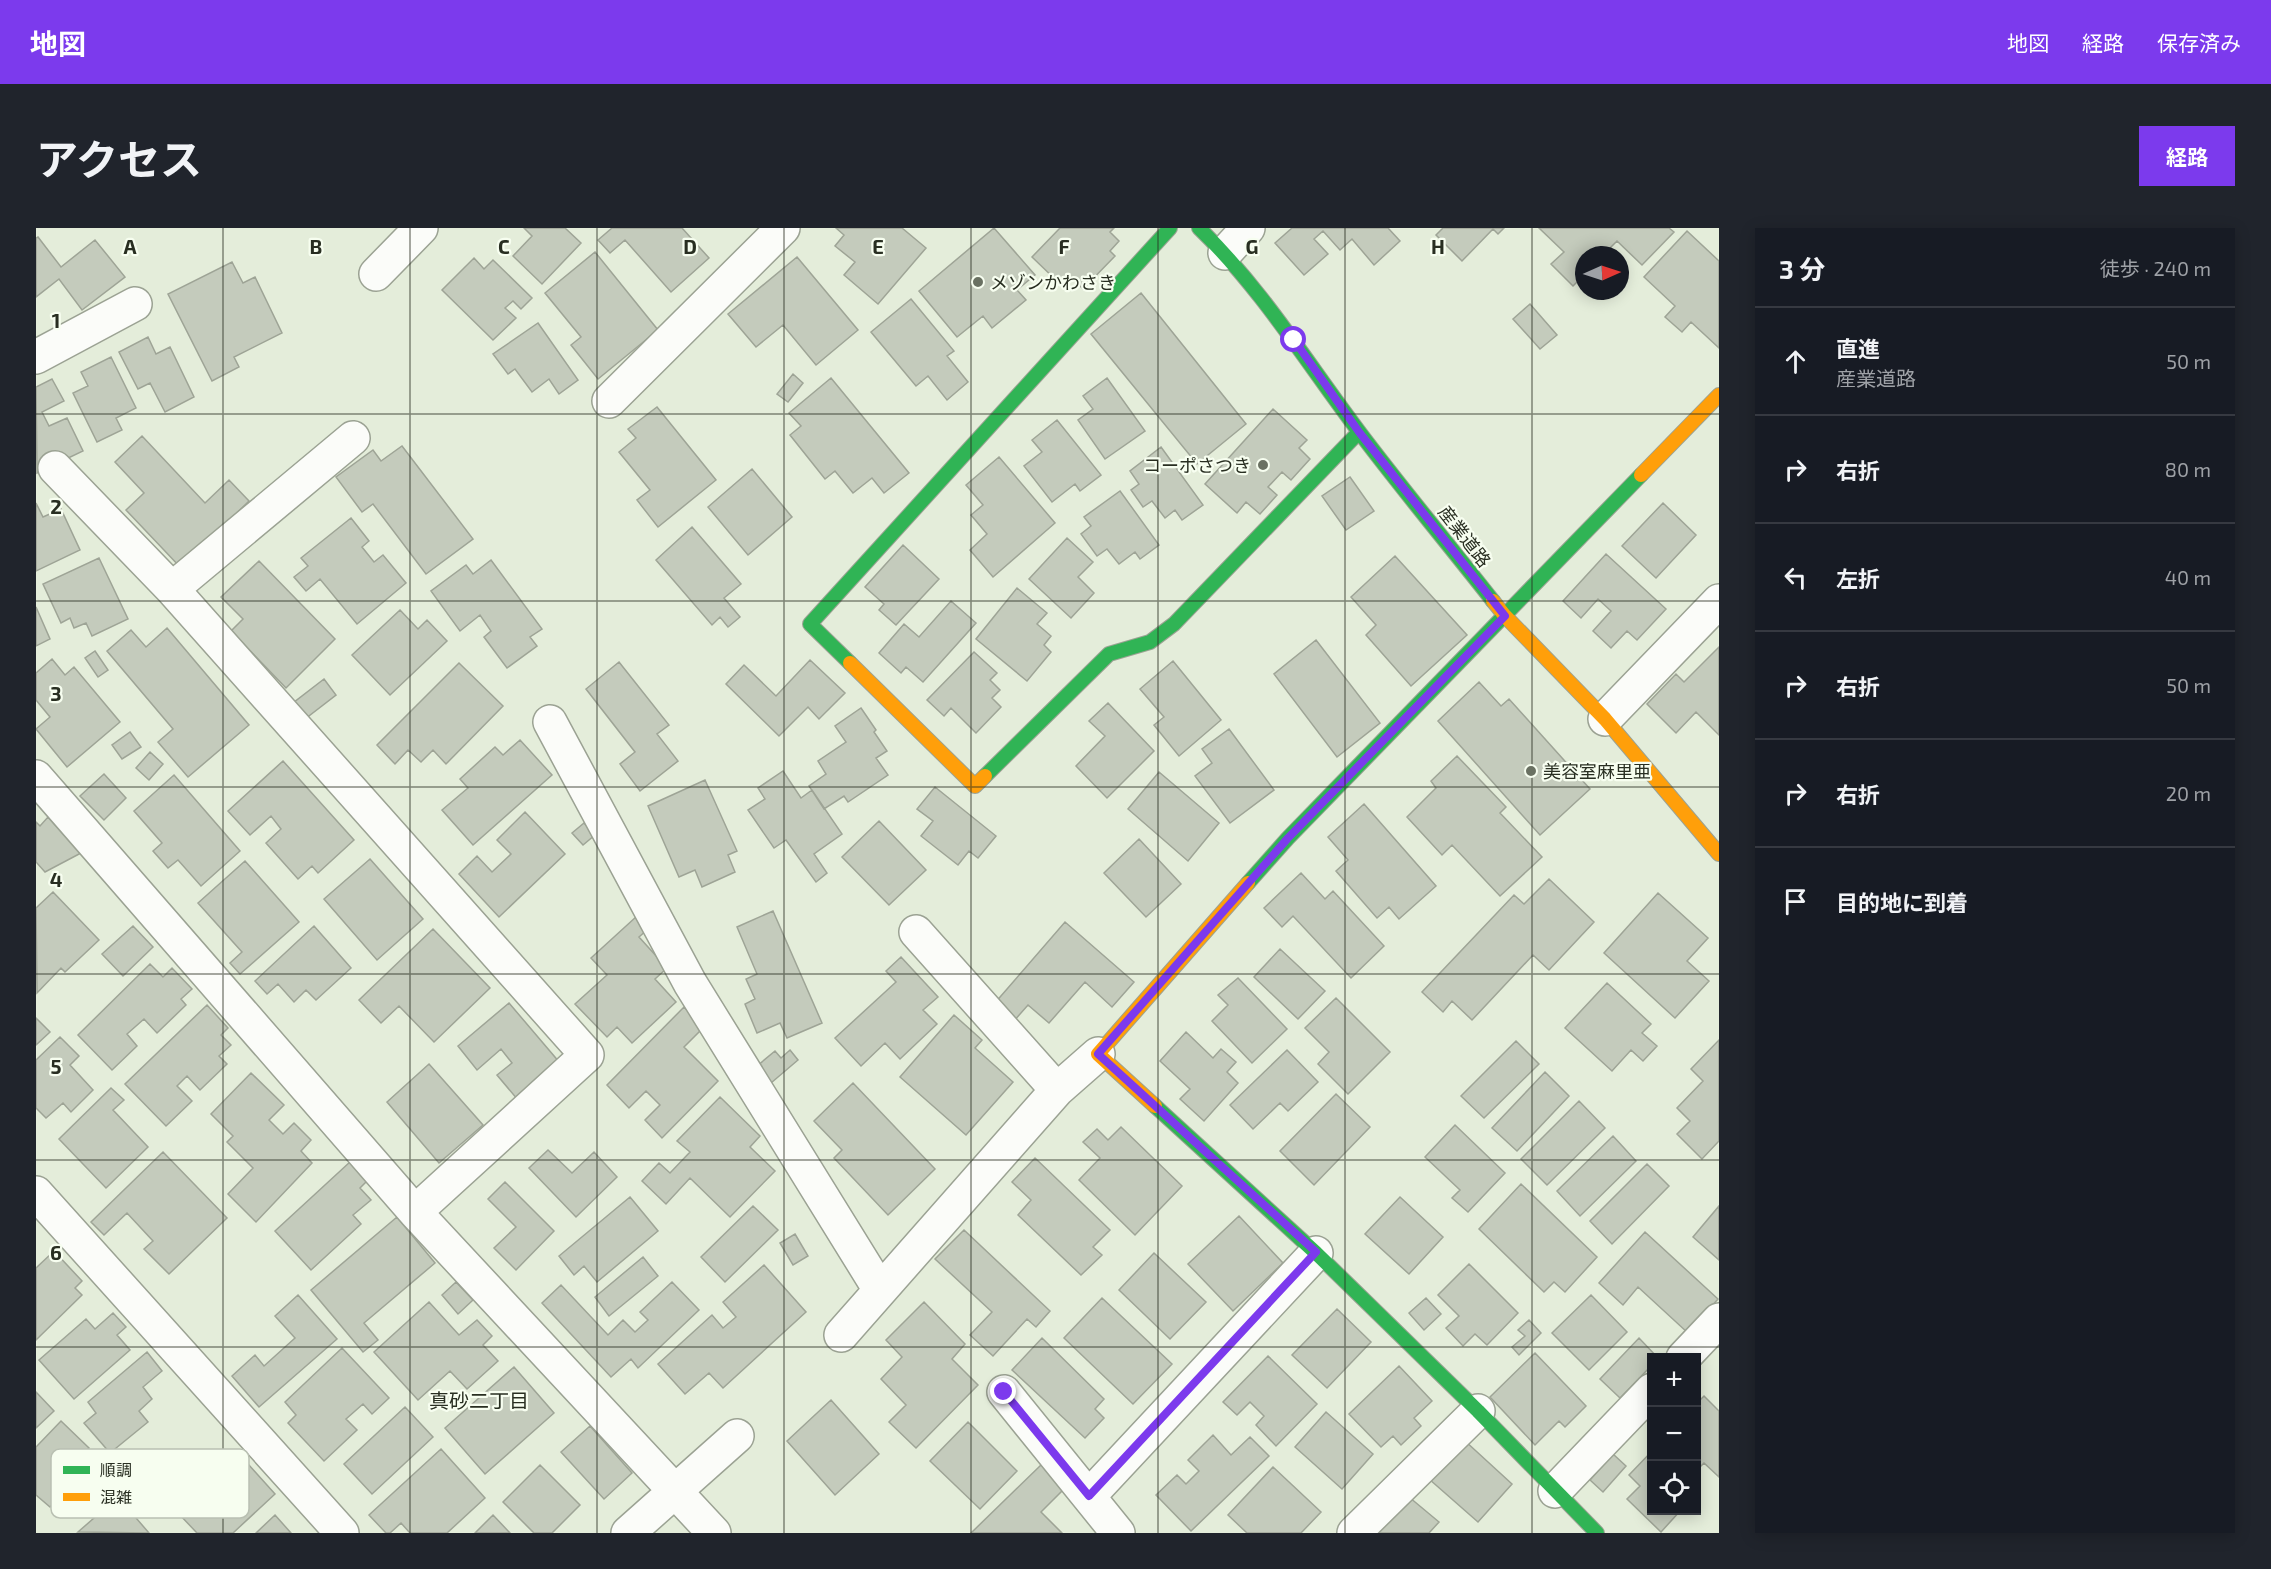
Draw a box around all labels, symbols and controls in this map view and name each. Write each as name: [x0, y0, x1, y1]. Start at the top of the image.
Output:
text: 地図: [30, 26, 86, 60]
text: 地図: [2007, 30, 2049, 55]
text: 経路: [2082, 30, 2124, 55]
text: 保存済み: [2157, 30, 2241, 55]
button: 経路: [2139, 126, 2235, 186]
text: アクセス: [36, 133, 202, 183]
text: A: [123, 234, 137, 258]
text: B: [310, 234, 322, 258]
text: C: [498, 234, 510, 258]
text: D: [683, 234, 697, 258]
text: E: [872, 234, 884, 258]
text: F: [1058, 234, 1070, 258]
text: G: [1246, 234, 1258, 258]
text: H: [1431, 234, 1445, 258]
north arrow: [1575, 246, 1629, 300]
text: 3 分: [1779, 253, 1825, 284]
text: 徒歩 · 240 m: [2100, 256, 2211, 280]
place label: メゾンかわさき: [990, 271, 1116, 293]
marker: メゾンかわさき: [971, 275, 985, 289]
text: 1: [52, 308, 60, 332]
route start: [1280, 326, 1306, 352]
text: 直進: [1836, 335, 1880, 361]
icon: ahead: [1779, 345, 1812, 378]
text: 50 m: [2166, 349, 2211, 373]
text: 産業道路: [1836, 366, 1916, 390]
icon: right: [1779, 453, 1812, 486]
place label: コーポさつき: [1143, 454, 1251, 476]
text: 右折: [1836, 457, 1880, 483]
text: 80 m: [2165, 457, 2211, 481]
marker: コーポさつき: [1256, 458, 1270, 472]
text: 2: [50, 494, 62, 518]
street label: 産業道路: [1434, 501, 1496, 571]
icon: left: [1779, 561, 1812, 594]
text: 左折: [1836, 565, 1880, 591]
text: 40 m: [2165, 565, 2211, 589]
icon: right: [1779, 669, 1812, 702]
text: 右折: [1836, 673, 1880, 699]
text: 50 m: [2166, 673, 2211, 697]
text: 3: [50, 681, 62, 705]
place label: 美容室麻里亜: [1543, 760, 1651, 782]
marker: 美容室麻里亜: [1524, 764, 1538, 778]
icon: right: [1779, 777, 1812, 810]
text: 右折: [1836, 781, 1880, 807]
text: 20 m: [2166, 781, 2211, 805]
text: 4: [50, 867, 63, 891]
icon: arrive: [1779, 885, 1812, 918]
text: 目的地に到着: [1836, 889, 1968, 915]
text: 5: [50, 1054, 62, 1078]
text: 6: [50, 1240, 62, 1264]
map controls: [1647, 1353, 1701, 1515]
button: +: [1647, 1353, 1701, 1407]
route end: [990, 1378, 1016, 1404]
district label: 真砂二丁目: [429, 1388, 529, 1412]
button: −: [1647, 1407, 1701, 1461]
legend: [51, 1449, 249, 1518]
text: 順調: [100, 1460, 132, 1479]
button: locate: [1647, 1461, 1701, 1515]
text: 混雑: [100, 1487, 132, 1506]

